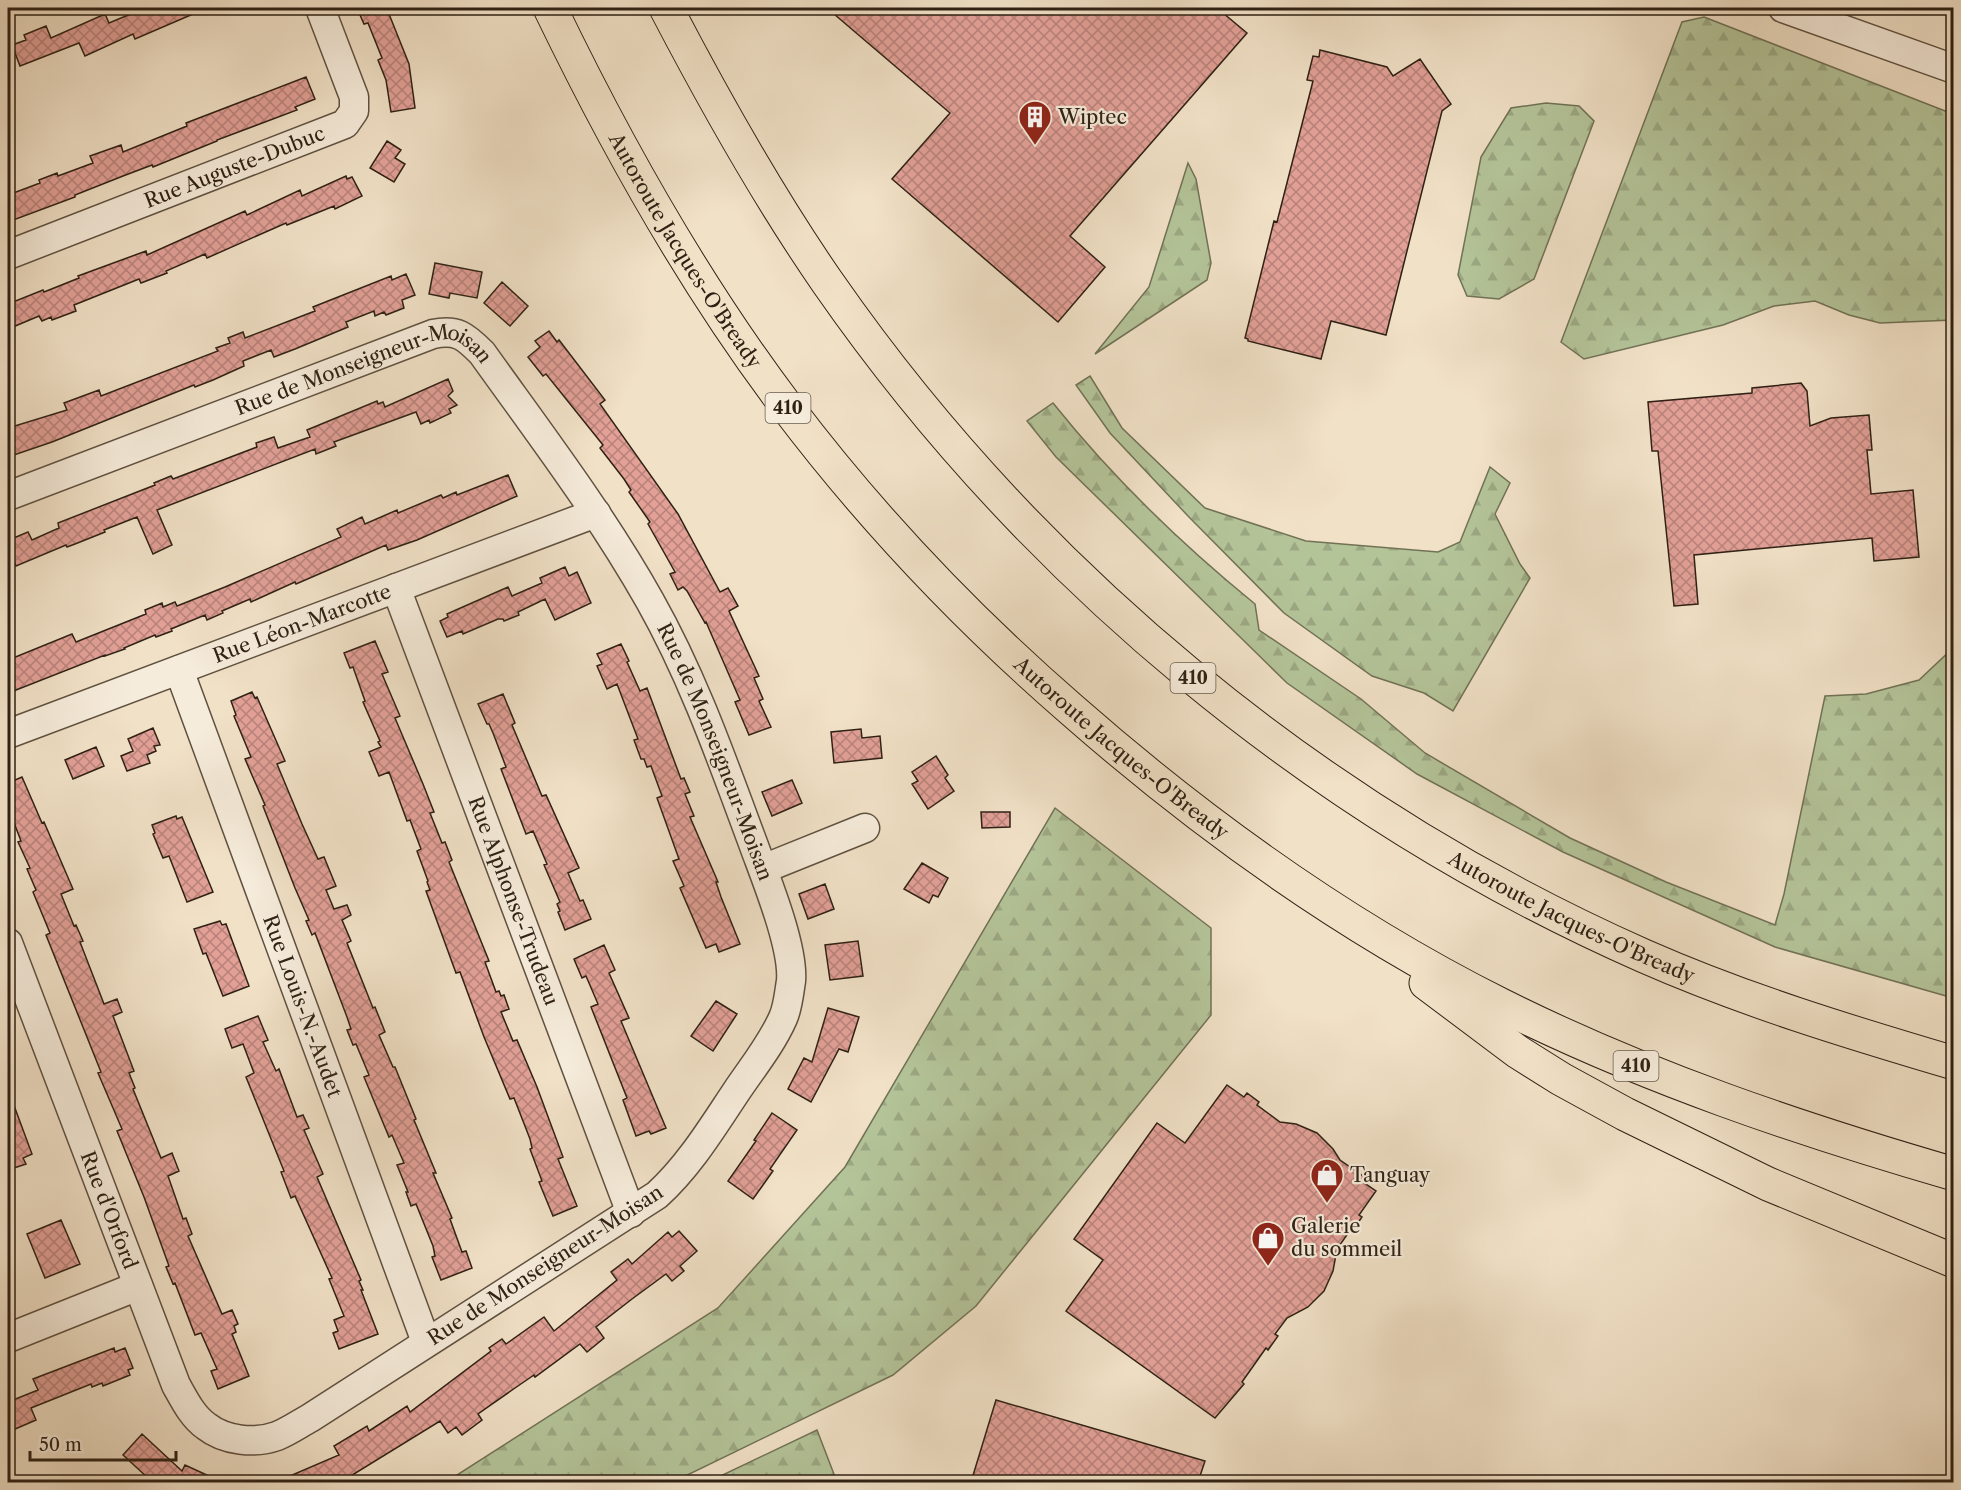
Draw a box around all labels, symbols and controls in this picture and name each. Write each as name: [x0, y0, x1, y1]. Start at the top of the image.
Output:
building icon: Wiptec: [1017, 99, 1053, 146]
place label: Wiptec: [1057, 105, 1127, 129]
street label: Rue Auguste-Dubuc: [141, 121, 328, 213]
street label: Autoroute Jacques-O'Bready: [603, 128, 767, 374]
street label: Rue de Monseigneur-Moisan: [232, 320, 497, 420]
road number: 410: [766, 393, 810, 423]
street label: Rue Léon-Marcotte: [209, 579, 394, 668]
street label: Rue de Monseigneur-Moisan: [652, 619, 778, 884]
street label: Autoroute Jacques-O'Bready: [1008, 651, 1234, 845]
road number: 410: [1170, 663, 1216, 693]
street label: Rue Alphonse-Trudeau: [463, 793, 564, 1009]
street label: Autoroute Jacques-O'Bready: [1443, 846, 1699, 988]
street label: Rue Louis-N.-Audet: [258, 912, 347, 1101]
road number: 410: [1614, 1051, 1658, 1081]
street label: Rue d'Orford: [75, 1148, 143, 1272]
shop icon: Tanguay: [1309, 1157, 1345, 1204]
place label: Tanguay: [1350, 1163, 1431, 1187]
street label: Rue de Monseigneur-Moisan: [423, 1180, 668, 1350]
place label: Galerie du sommeil: [1291, 1214, 1402, 1261]
shop icon: Galerie du sommeil: [1250, 1220, 1286, 1267]
scale bar: [30, 1424, 176, 1462]
text: 50 m: [39, 1434, 82, 1456]

